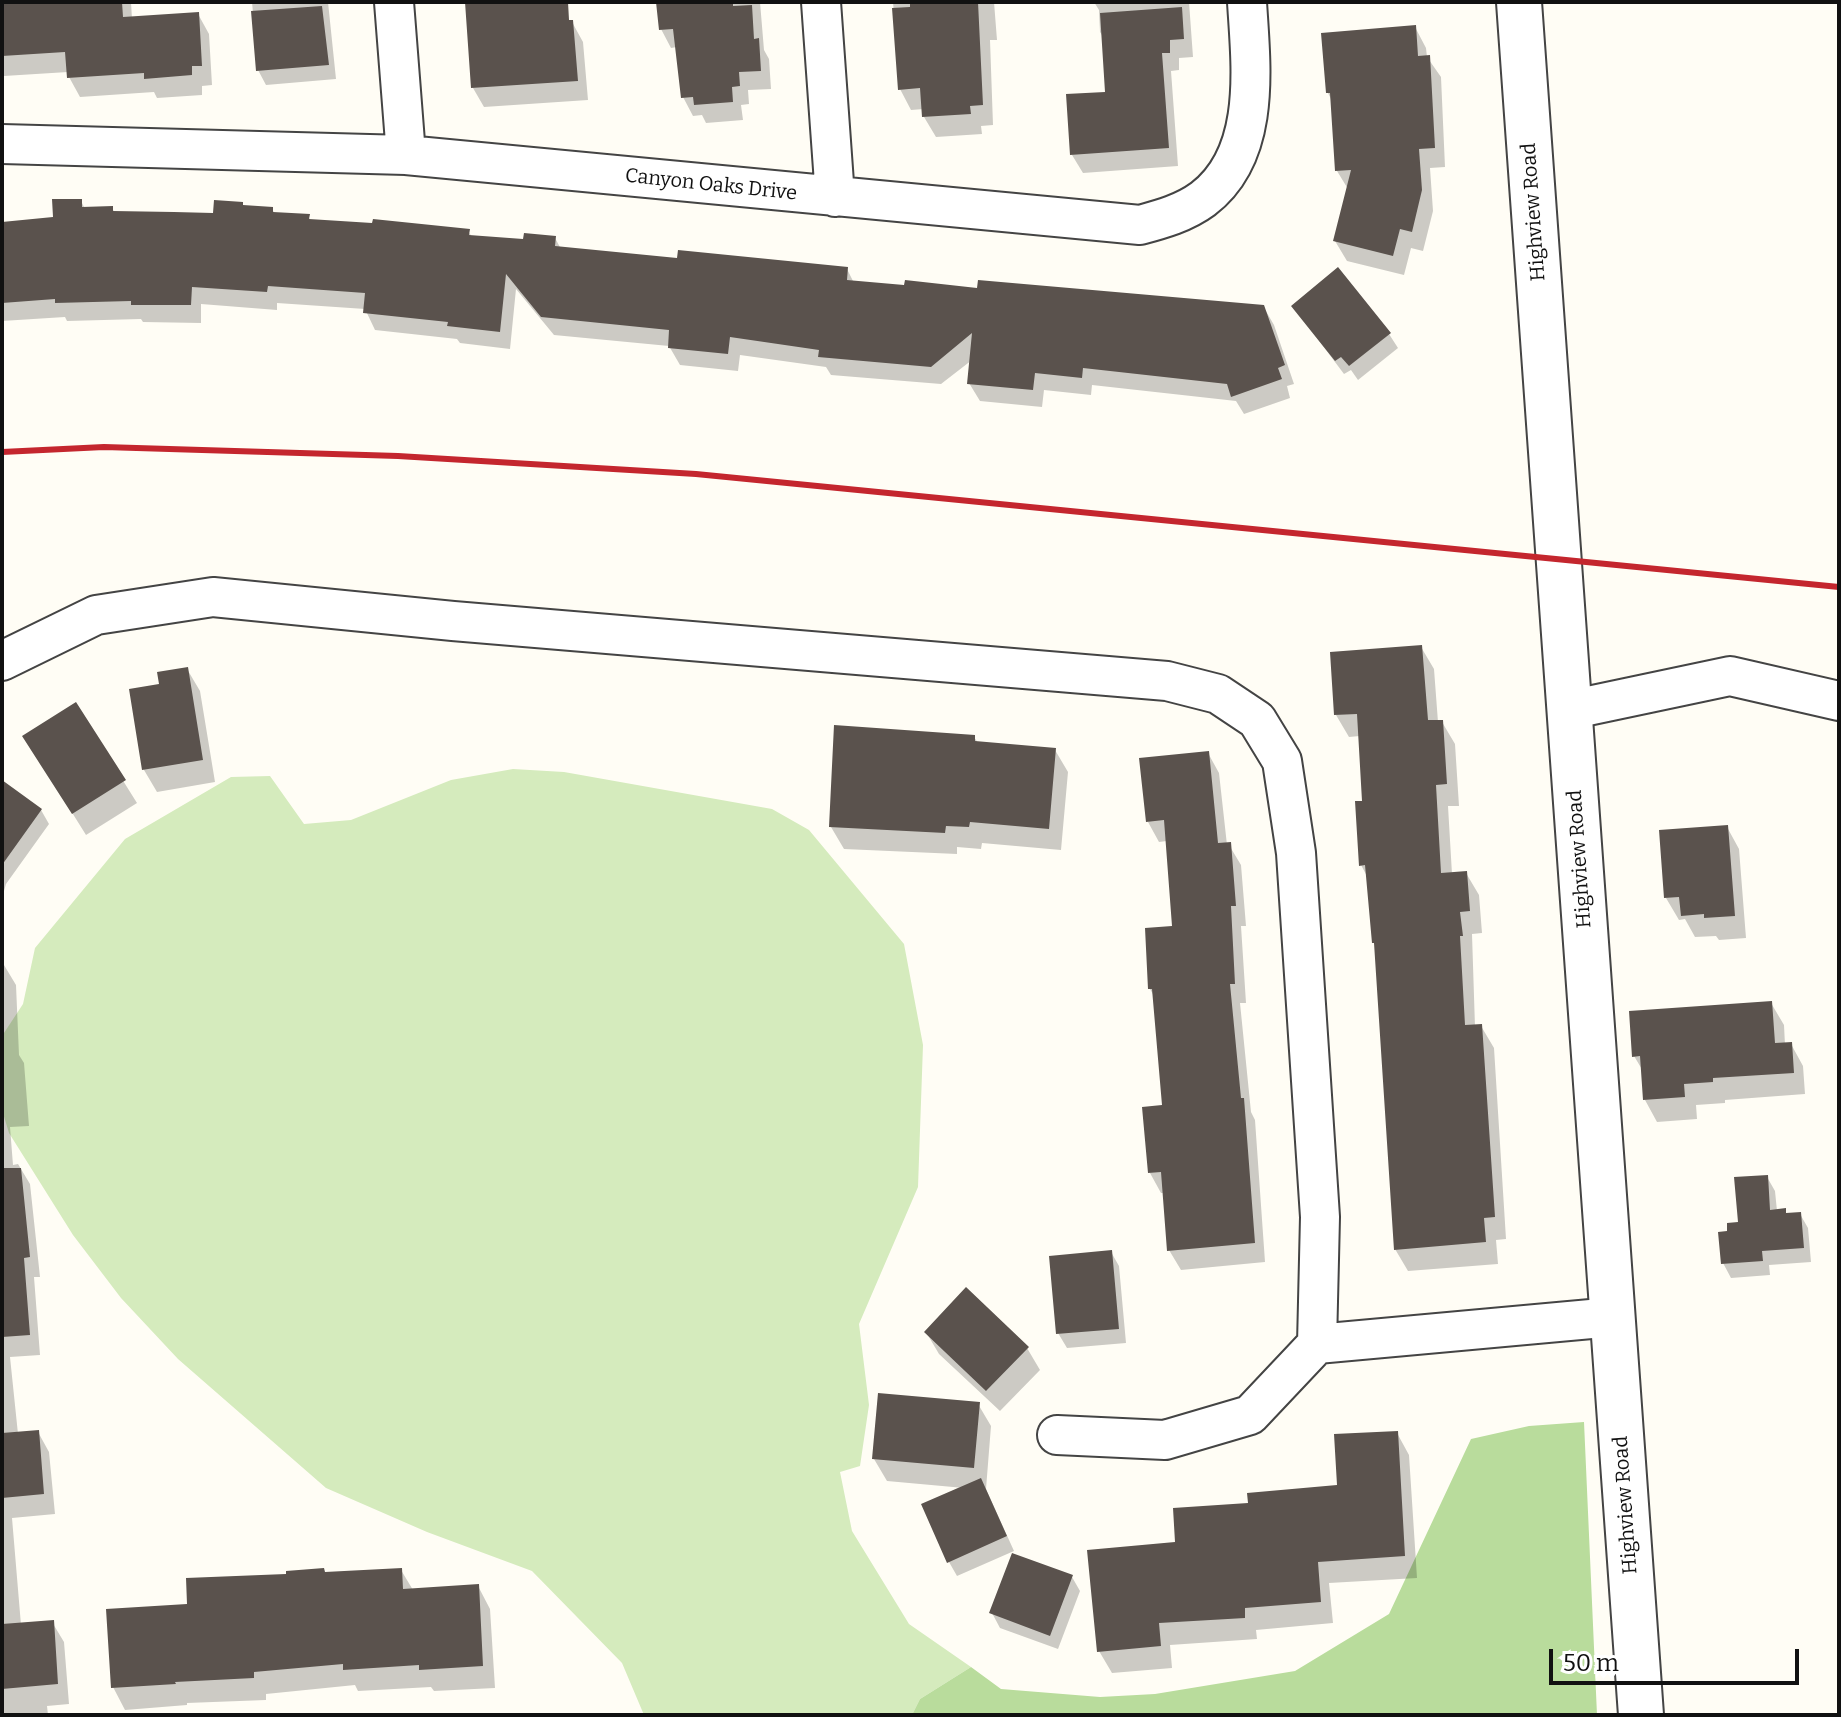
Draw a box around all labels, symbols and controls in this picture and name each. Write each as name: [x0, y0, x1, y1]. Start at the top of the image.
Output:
street label: Highview Road: [1517, 142, 1551, 282]
street label: Canyon Oaks Drive: [624, 164, 798, 206]
street label: Highview Road: [1563, 789, 1597, 929]
street label: Highview Road: [1609, 1435, 1643, 1575]
scale bar: [1553, 1633, 1803, 1683]
text: 50 m: [1563, 1649, 1619, 1677]

